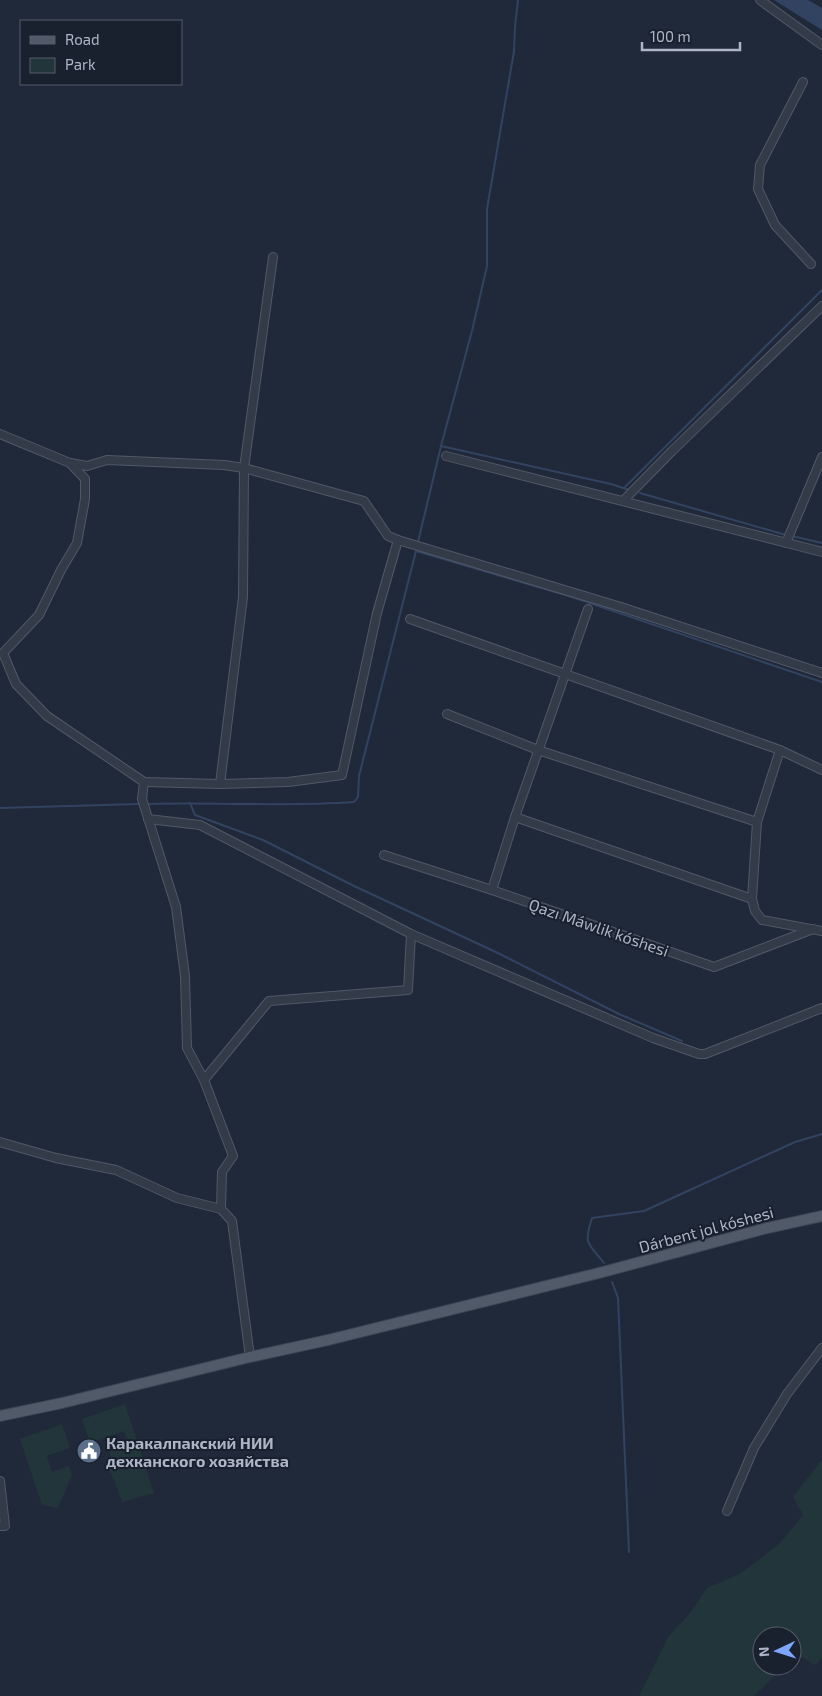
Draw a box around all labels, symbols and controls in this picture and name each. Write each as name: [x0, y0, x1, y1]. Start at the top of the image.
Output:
legend: [20, 20, 182, 85]
scale bar: [642, 20, 740, 52]
text: 100 m: [650, 27, 691, 45]
text: Road: [65, 30, 100, 48]
text: Park: [65, 55, 96, 73]
street label: Qazı Máwlik kóshesi: [526, 894, 671, 961]
street label: Dárbent jol kóshesi: [637, 1202, 776, 1257]
place label: Каракалпакский НИИ дехканского хозяйства: [106, 1433, 289, 1470]
public building icon: Каракалпакский НИИ дехканского хозяйства: [76, 1438, 102, 1464]
north arrow: [752, 1626, 802, 1676]
text: N: [755, 1646, 772, 1658]

